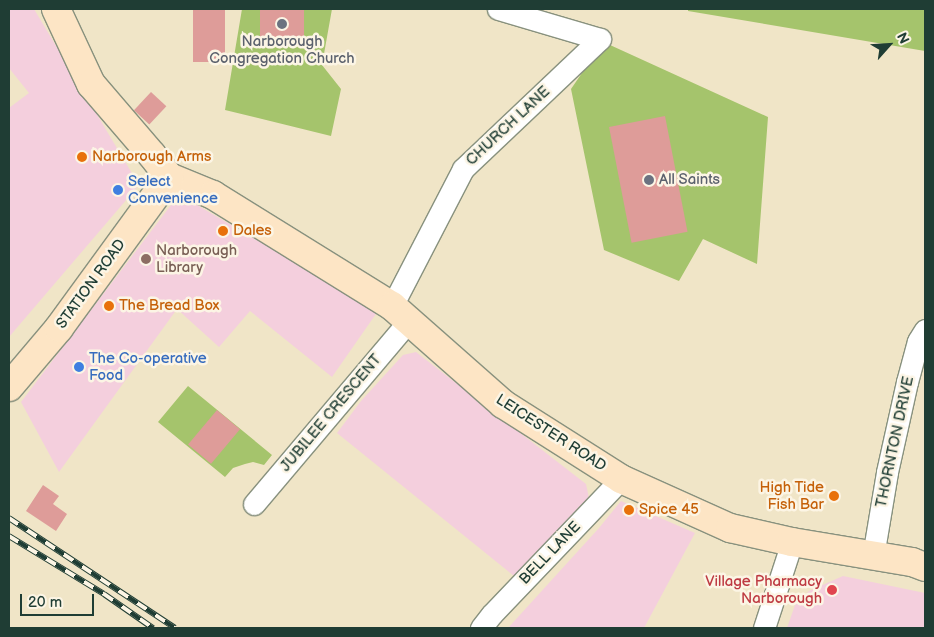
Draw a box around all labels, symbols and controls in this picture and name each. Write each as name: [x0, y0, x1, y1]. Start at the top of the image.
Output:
marker: Narborough Congregation Church: [276, 18, 288, 30]
north arrow: [864, 20, 914, 70]
text: N: [893, 30, 913, 47]
place label: Narborough Congregation Church: [209, 32, 355, 67]
street label: CHURCH LANE: [462, 83, 554, 169]
place label: Narborough Arms: [92, 148, 211, 166]
marker: Narborough Arms: [76, 151, 88, 163]
place label: All Saints: [659, 171, 720, 189]
place label: Select Convenience: [128, 172, 218, 207]
marker: All Saints: [643, 174, 655, 186]
marker: Select Convenience: [112, 184, 124, 196]
place label: Dales: [233, 222, 272, 240]
marker: Dales: [217, 225, 229, 237]
street label: STATION ROAD: [53, 236, 129, 332]
place label: Narborough Library: [156, 241, 237, 276]
marker: Narborough Library: [140, 253, 152, 265]
place label: The Bread Box: [119, 297, 220, 315]
marker: The Bread Box: [103, 300, 115, 312]
place label: The Co-operative Food: [89, 349, 207, 384]
street label: JUBILEE CRESCENT: [277, 351, 385, 475]
marker: The Co-operative Food: [73, 361, 85, 373]
street label: THORNTON DRIVE: [872, 375, 918, 509]
street label: LEICESTER ROAD: [492, 391, 610, 475]
place label: High Tide Fish Bar: [759, 478, 824, 513]
marker: High Tide Fish Bar: [828, 490, 840, 502]
place label: Spice 45: [639, 501, 699, 519]
marker: Spice 45: [623, 504, 635, 516]
street label: BELL LANE: [516, 518, 584, 588]
place label: Village Pharmacy Narborough: [705, 572, 822, 607]
scale bar: [22, 584, 96, 616]
marker: Village Pharmacy Narborough: [826, 584, 838, 596]
text: 20 m: [28, 593, 62, 612]

